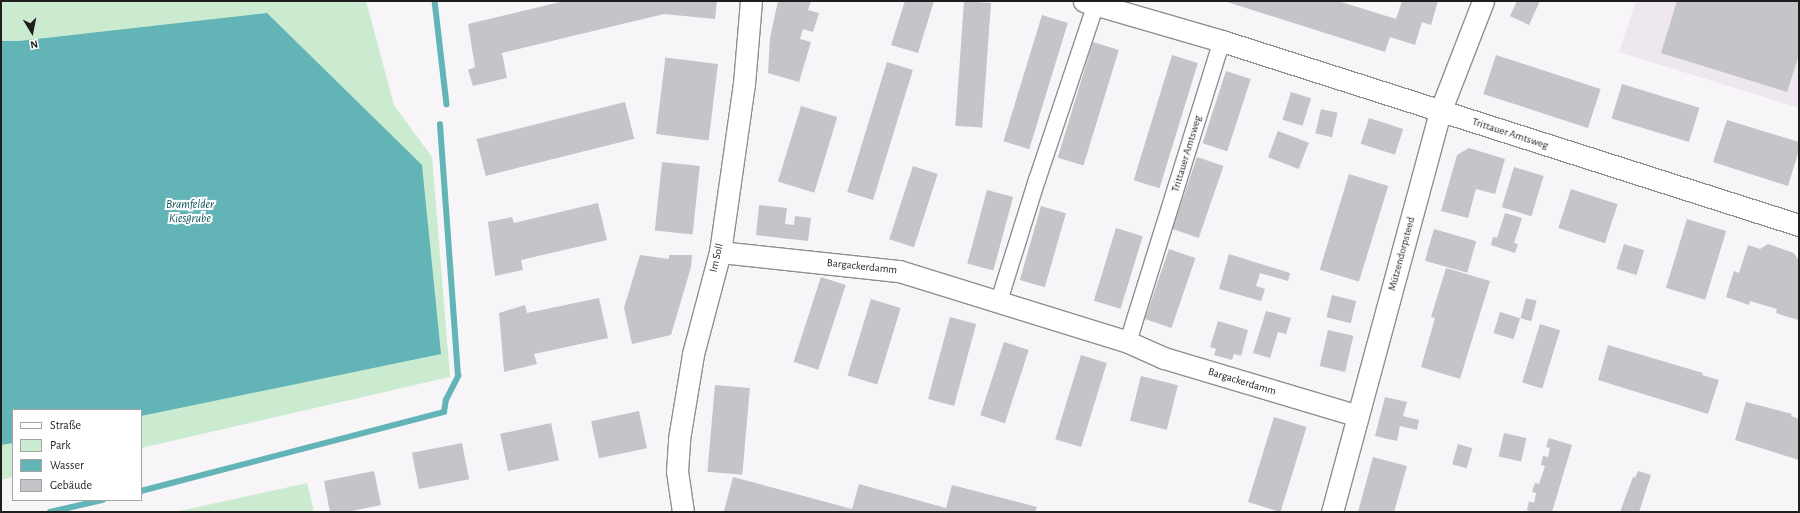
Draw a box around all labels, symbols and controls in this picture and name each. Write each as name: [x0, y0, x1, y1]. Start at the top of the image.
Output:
north arrow: [12, 12, 52, 52]
text: N: [29, 38, 39, 50]
street label: Trittauer Amtsweg: [1169, 114, 1205, 194]
street label: Trittauer Amtsweg: [1470, 115, 1550, 153]
water label: Bramfelder Kiesgrube: [166, 198, 214, 226]
street label: Mützendorpsteed: [1386, 216, 1418, 292]
street label: Im Soll: [707, 242, 727, 274]
street label: Bargackerdamm: [826, 257, 898, 277]
street label: Bargackerdamm: [1206, 365, 1278, 399]
legend: [12, 409, 142, 501]
text: Straße: [50, 419, 81, 431]
text: Park: [50, 439, 71, 451]
text: Wasser: [50, 459, 84, 471]
text: Gebäude: [50, 479, 92, 491]

